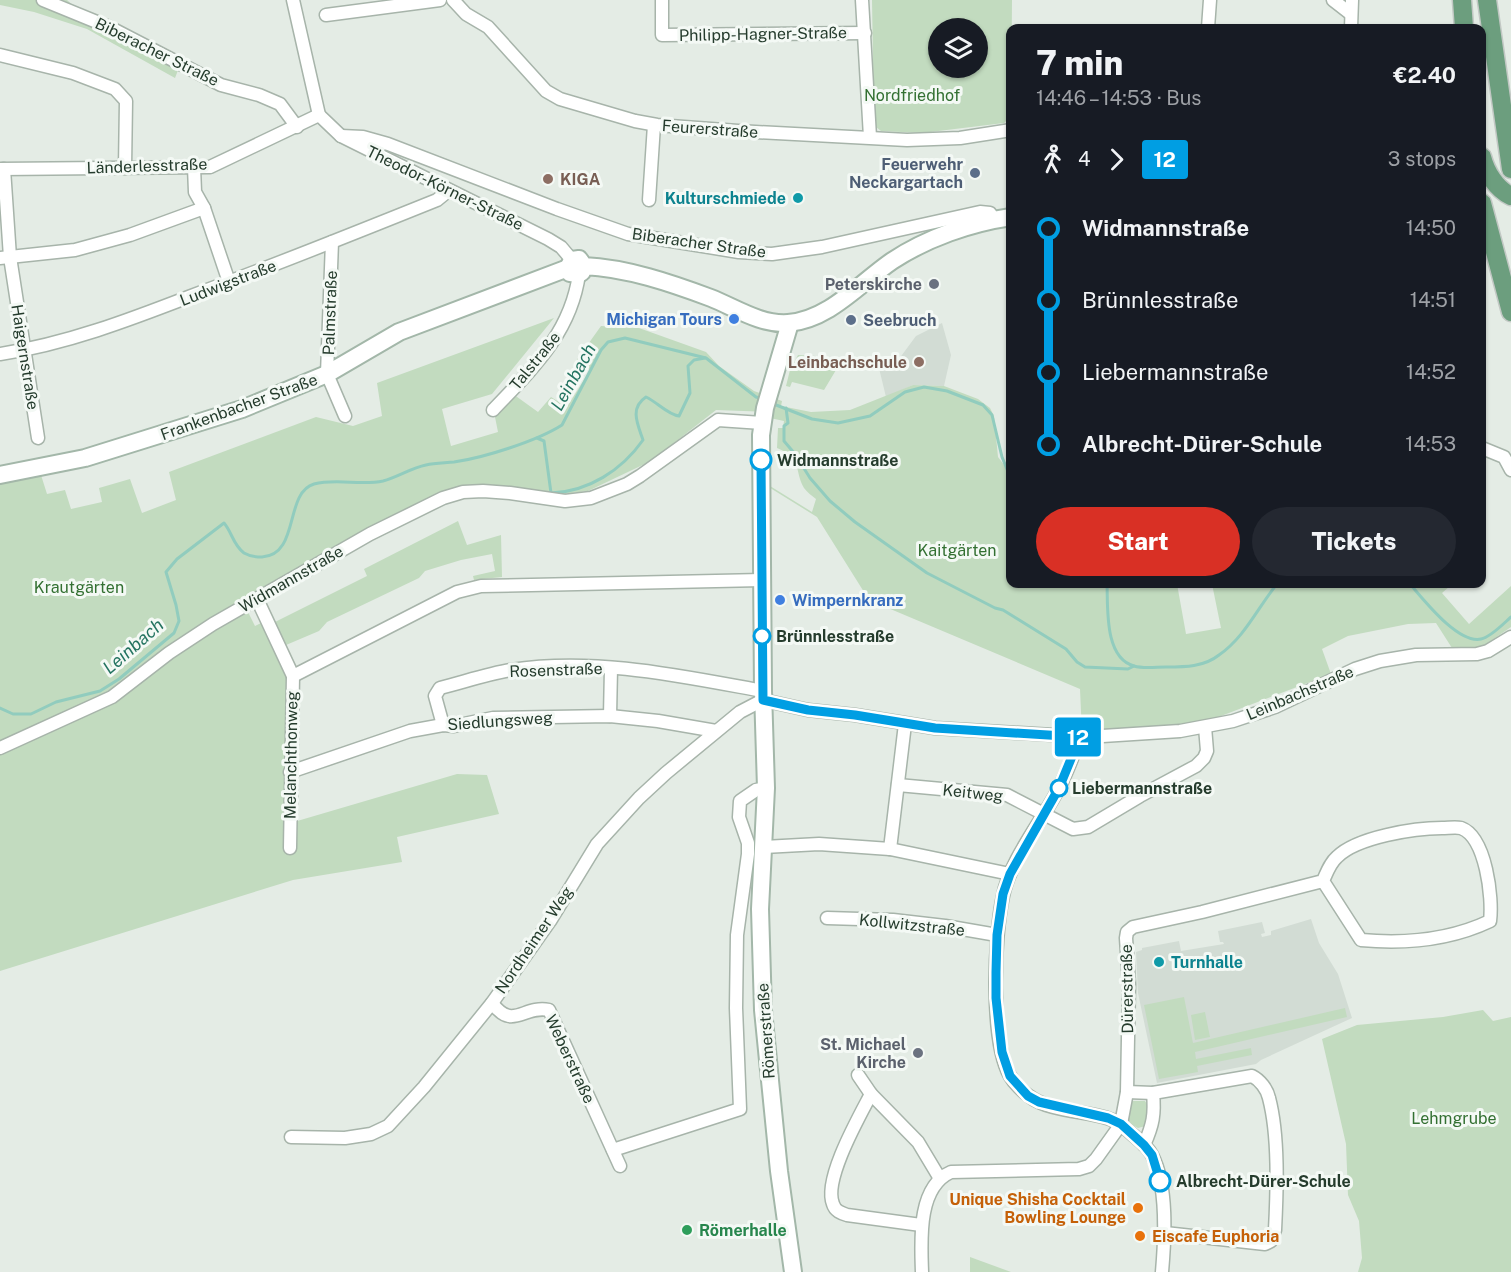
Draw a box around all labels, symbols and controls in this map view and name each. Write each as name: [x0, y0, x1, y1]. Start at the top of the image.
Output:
street label: Biberacher Straße: [92, 14, 222, 90]
map controls: [928, 18, 988, 78]
button: layers: [928, 18, 988, 78]
street label: Philipp-Hagner-Straße: [679, 23, 847, 45]
text: 7 min: [1036, 44, 1123, 82]
text: €2.40: [1393, 62, 1456, 88]
park label: Nordfriedhof: [864, 86, 960, 105]
text: 14:46 – 14:53 · Bus: [1036, 86, 1201, 110]
street label: Feurerstraße: [661, 116, 759, 142]
street label: Theodor-Körner-Straße: [363, 142, 527, 234]
icon: walk: [1036, 143, 1069, 176]
icon: forward: [1100, 143, 1133, 176]
text: 4: [1078, 147, 1091, 171]
text: 12: [1154, 147, 1176, 172]
text: 3 stops: [1388, 147, 1456, 171]
street label: Länderlesstraße: [86, 154, 208, 178]
place label: Feuerwehr Neckargartach: [849, 155, 963, 192]
marker: Feuerwehr Neckargartach: [968, 166, 982, 180]
place label: KIGA: [560, 170, 601, 189]
marker: KIGA: [541, 172, 555, 186]
place label: Kulturschmiede: [665, 189, 786, 208]
marker: Kulturschmiede: [791, 191, 805, 205]
text: Widmannstraße: [1082, 215, 1249, 241]
text: 14:50: [1406, 216, 1456, 240]
street label: Biberacher Straße: [631, 224, 767, 262]
street label: Ludwigstraße: [177, 256, 279, 310]
street label: Palmstraße: [319, 270, 341, 356]
place label: Peterskirche: [825, 275, 922, 294]
marker: Peterskirche: [927, 277, 941, 291]
text: Brünnlesstraße: [1082, 287, 1239, 313]
text: 14:51: [1410, 288, 1456, 312]
street label: Haigernstraße: [7, 303, 43, 411]
place label: Michigan Tours: [606, 310, 722, 329]
place label: Seebruch: [863, 311, 936, 330]
marker: Michigan Tours: [727, 312, 741, 326]
marker: Seebruch: [844, 313, 858, 327]
street label: Talstraße: [506, 328, 564, 394]
water label: Leinbach: [546, 340, 600, 414]
place label: Leinbachschule: [788, 353, 907, 372]
marker: Leinbachschule: [912, 355, 926, 369]
text: Liebermannstraße: [1082, 359, 1268, 385]
text: 14:52: [1406, 360, 1456, 384]
street label: Frankenbacher Straße: [158, 370, 320, 444]
text: Albrecht-Dürer-Schule: [1082, 431, 1322, 457]
text: 14:53: [1405, 432, 1456, 456]
marker: Widmannstraße: [750, 449, 772, 471]
place label: Widmannstraße: [777, 451, 899, 470]
button: Start: [1036, 507, 1240, 576]
button: Tickets: [1252, 507, 1456, 576]
street label: Widmannstraße: [235, 541, 347, 617]
park label: Kaitgärten: [918, 541, 996, 560]
park label: Krautgärten: [34, 578, 124, 597]
place label: Wimpernkranz: [792, 591, 903, 610]
marker: Wimpernkranz: [773, 593, 787, 607]
water label: Leinbach: [98, 614, 168, 678]
marker: Brünnlesstraße: [753, 627, 771, 645]
place label: Brünnlesstraße: [776, 627, 894, 646]
street label: Rosenstraße: [509, 659, 603, 681]
street label: Leinbachstraße: [1243, 662, 1357, 724]
street label: Melanchthonweg: [280, 691, 302, 819]
street label: Siedlungsweg: [447, 708, 553, 734]
line badge: 12: [1051, 718, 1105, 756]
text: 12: [1067, 725, 1089, 750]
marker: Liebermannstraße: [1050, 779, 1068, 797]
place label: Liebermannstraße: [1072, 779, 1212, 798]
street label: Keitweg: [942, 780, 1004, 806]
street label: Nordheimer Weg: [491, 883, 577, 997]
street label: Kollwitzstraße: [858, 910, 966, 940]
street label: Dürerstraße: [1117, 944, 1137, 1034]
place label: Turnhalle: [1171, 953, 1243, 972]
marker: Turnhalle: [1152, 955, 1166, 969]
street label: Römerstraße: [753, 982, 779, 1080]
street label: Weberstraße: [541, 1012, 599, 1106]
place label: St. Michael Kirche: [820, 1035, 906, 1072]
marker: St. Michael Kirche: [911, 1046, 925, 1060]
park label: Lehmgrube: [1411, 1109, 1497, 1128]
marker: Albrecht-Dürer-Schule: [1149, 1170, 1171, 1192]
place label: Albrecht-Dürer-Schule: [1176, 1172, 1351, 1191]
place label: Unique Shisha Cocktail Bowling Lounge: [949, 1190, 1126, 1227]
marker: Unique Shisha Cocktail Bowling Lounge: [1131, 1201, 1145, 1215]
place label: Römerhalle: [699, 1221, 787, 1240]
marker: Römerhalle: [680, 1223, 694, 1237]
place label: Eiscafe Euphoria: [1152, 1227, 1279, 1246]
marker: Eiscafe Euphoria: [1133, 1229, 1147, 1243]

